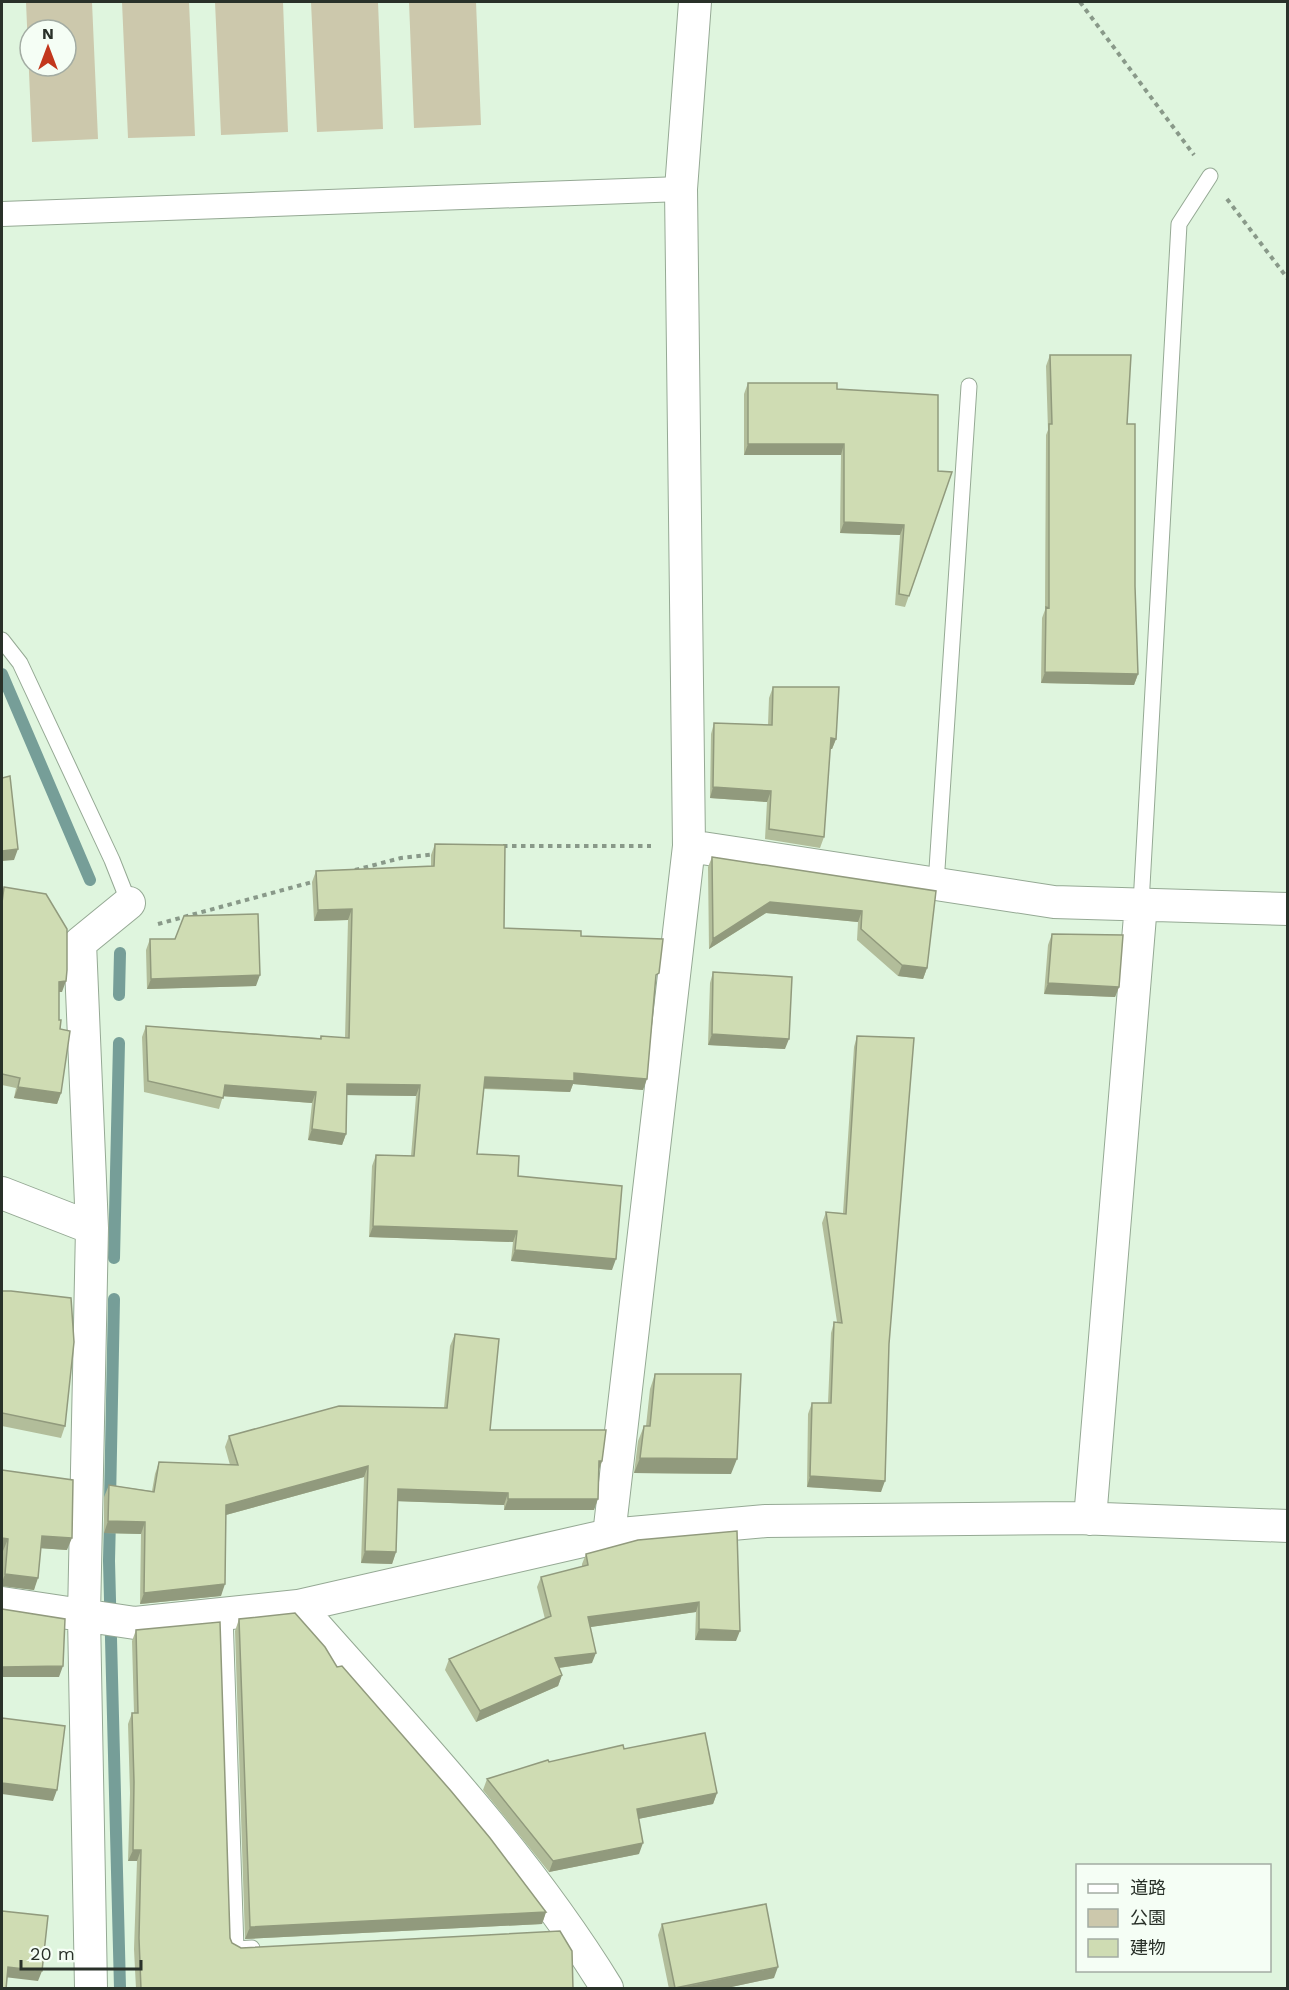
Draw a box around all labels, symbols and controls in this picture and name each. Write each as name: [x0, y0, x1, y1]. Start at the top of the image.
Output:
north arrow: [18, 18, 78, 78]
text: N: [42, 24, 54, 43]
legend: [1076, 1864, 1271, 1972]
text: 道路: [1130, 1877, 1166, 1898]
text: 公園: [1130, 1907, 1166, 1928]
scale bar: [21, 1933, 141, 1971]
text: 建物: [1130, 1937, 1166, 1958]
text: 20 m: [30, 1943, 75, 1964]

